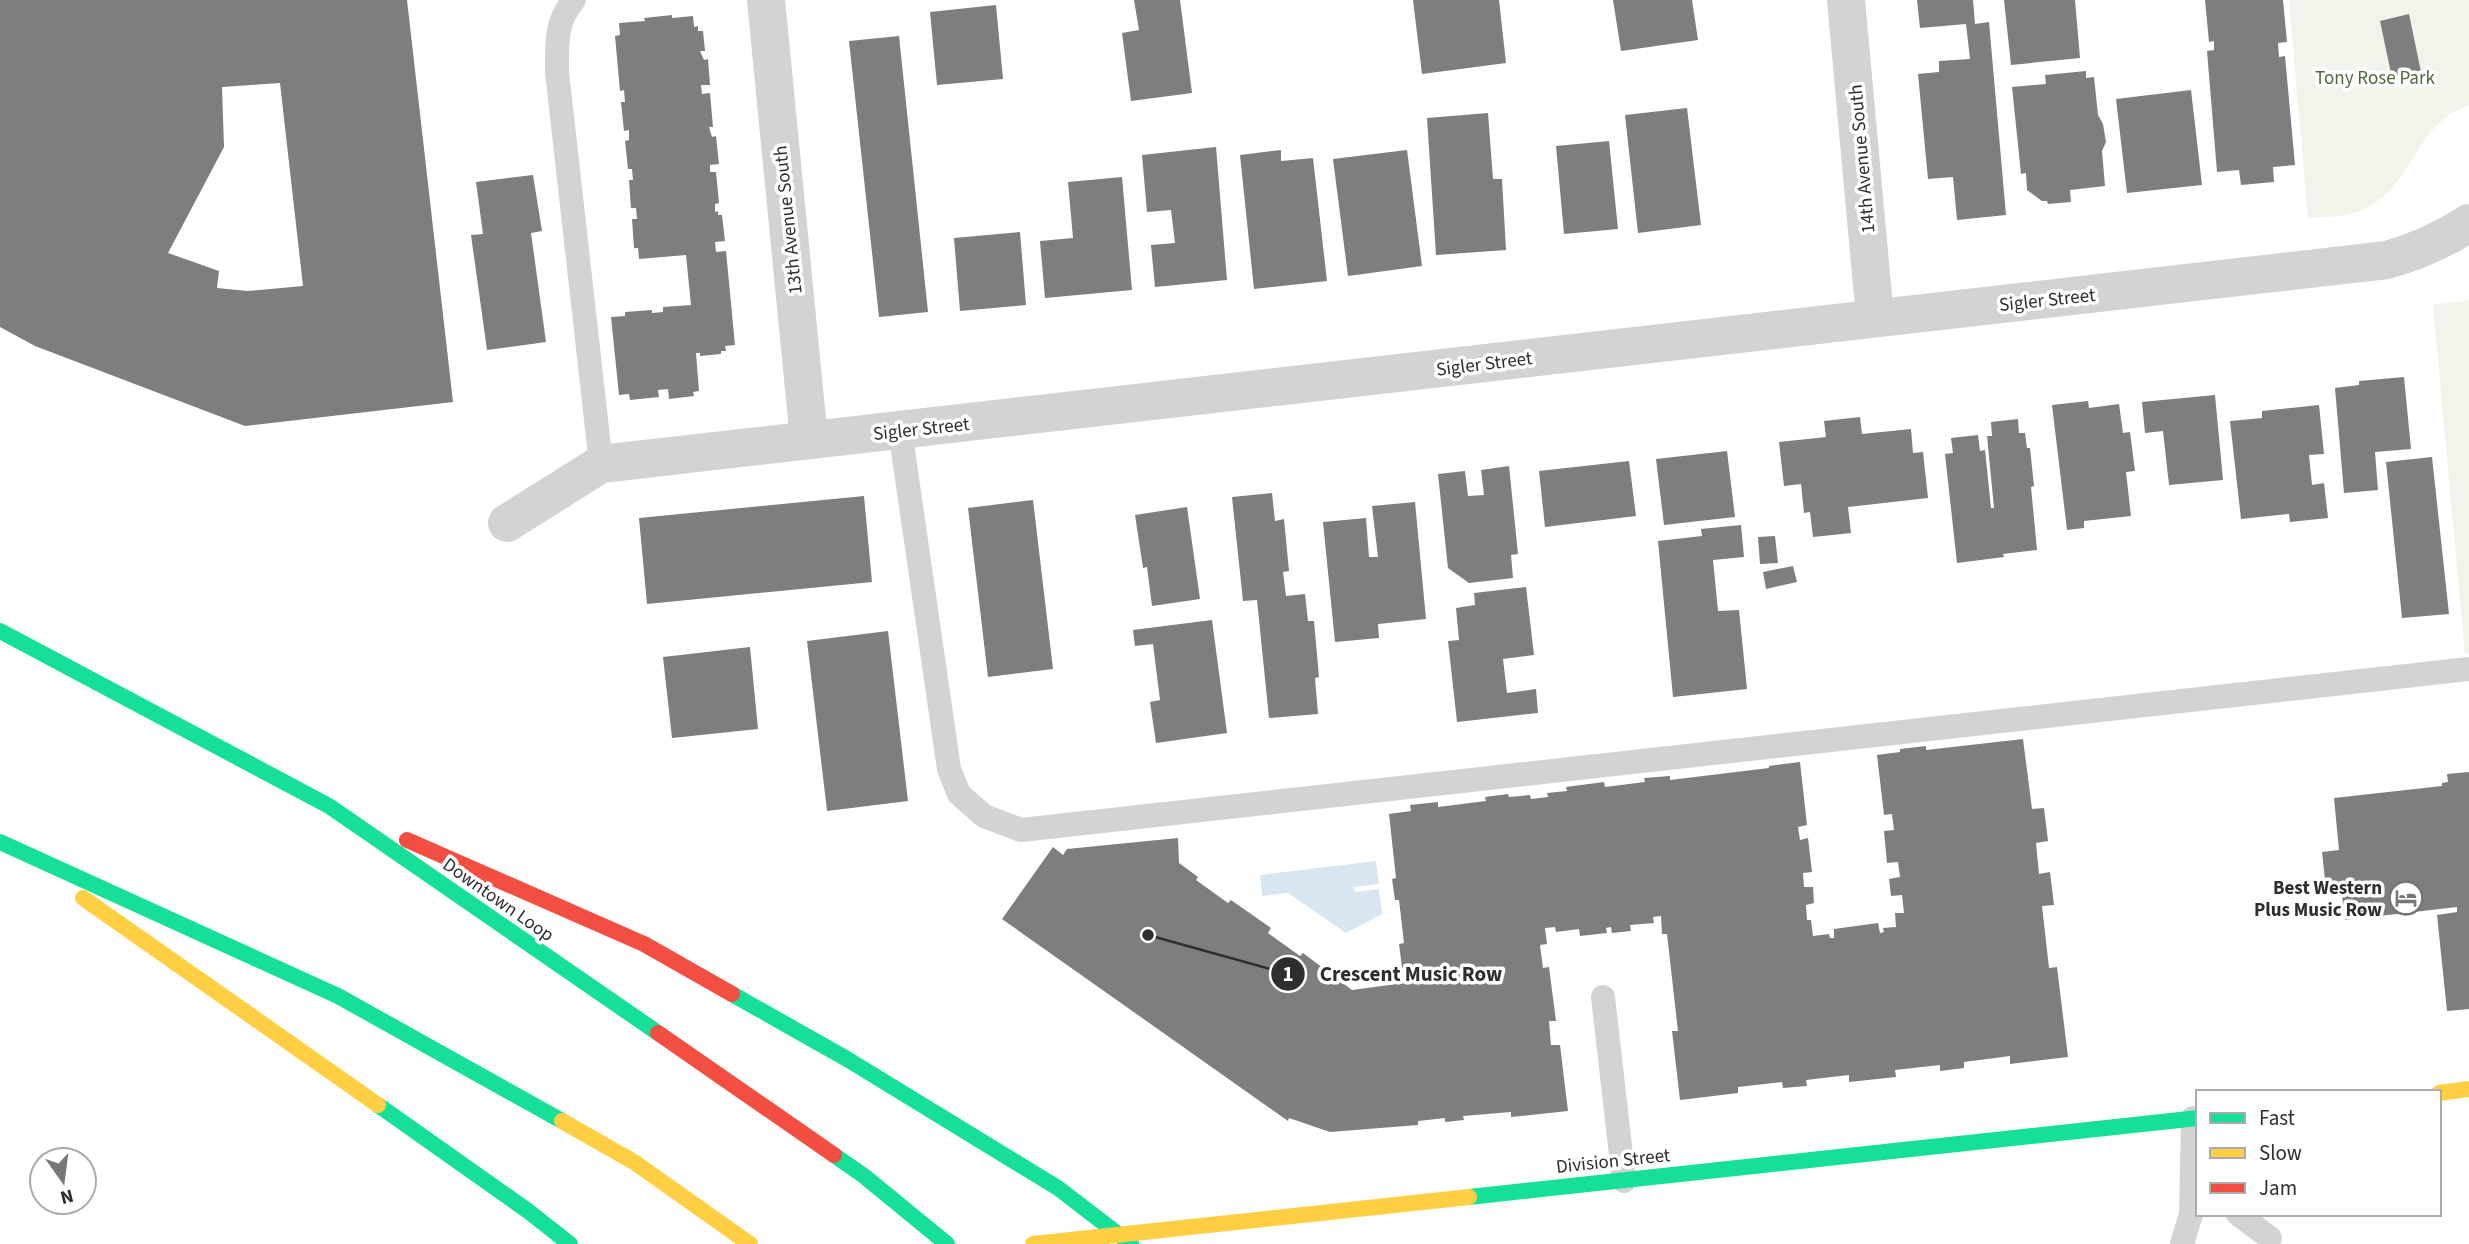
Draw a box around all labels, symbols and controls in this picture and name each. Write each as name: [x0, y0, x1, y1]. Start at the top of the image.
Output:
park label: Tony Rose Park: [2315, 65, 2436, 92]
street label: 14th Avenue South: [1843, 83, 1882, 234]
street label: 13th Avenue South: [767, 144, 810, 296]
street label: Sigler Street: [1998, 282, 2097, 319]
street label: Sigler Street: [1435, 345, 1534, 384]
street label: Sigler Street: [872, 411, 971, 448]
street label: Downtown Loop: [437, 852, 559, 949]
place label: Best Western Plus Music Row: [2254, 875, 2382, 924]
hotel icon: Best Western Plus Music Row: [2387, 879, 2425, 917]
callout: Crescent Music Row: [1270, 953, 1516, 995]
text: 1: [1282, 959, 1294, 989]
text: Crescent Music Row: [1320, 959, 1502, 989]
legend: [2196, 1090, 2441, 1216]
text: Fast: [2259, 1103, 2295, 1133]
text: Slow: [2259, 1138, 2302, 1168]
street label: Division Street: [1555, 1142, 1672, 1181]
north arrow: [28, 1146, 98, 1216]
text: Jam: [2259, 1173, 2297, 1203]
text: N: [57, 1181, 76, 1211]

